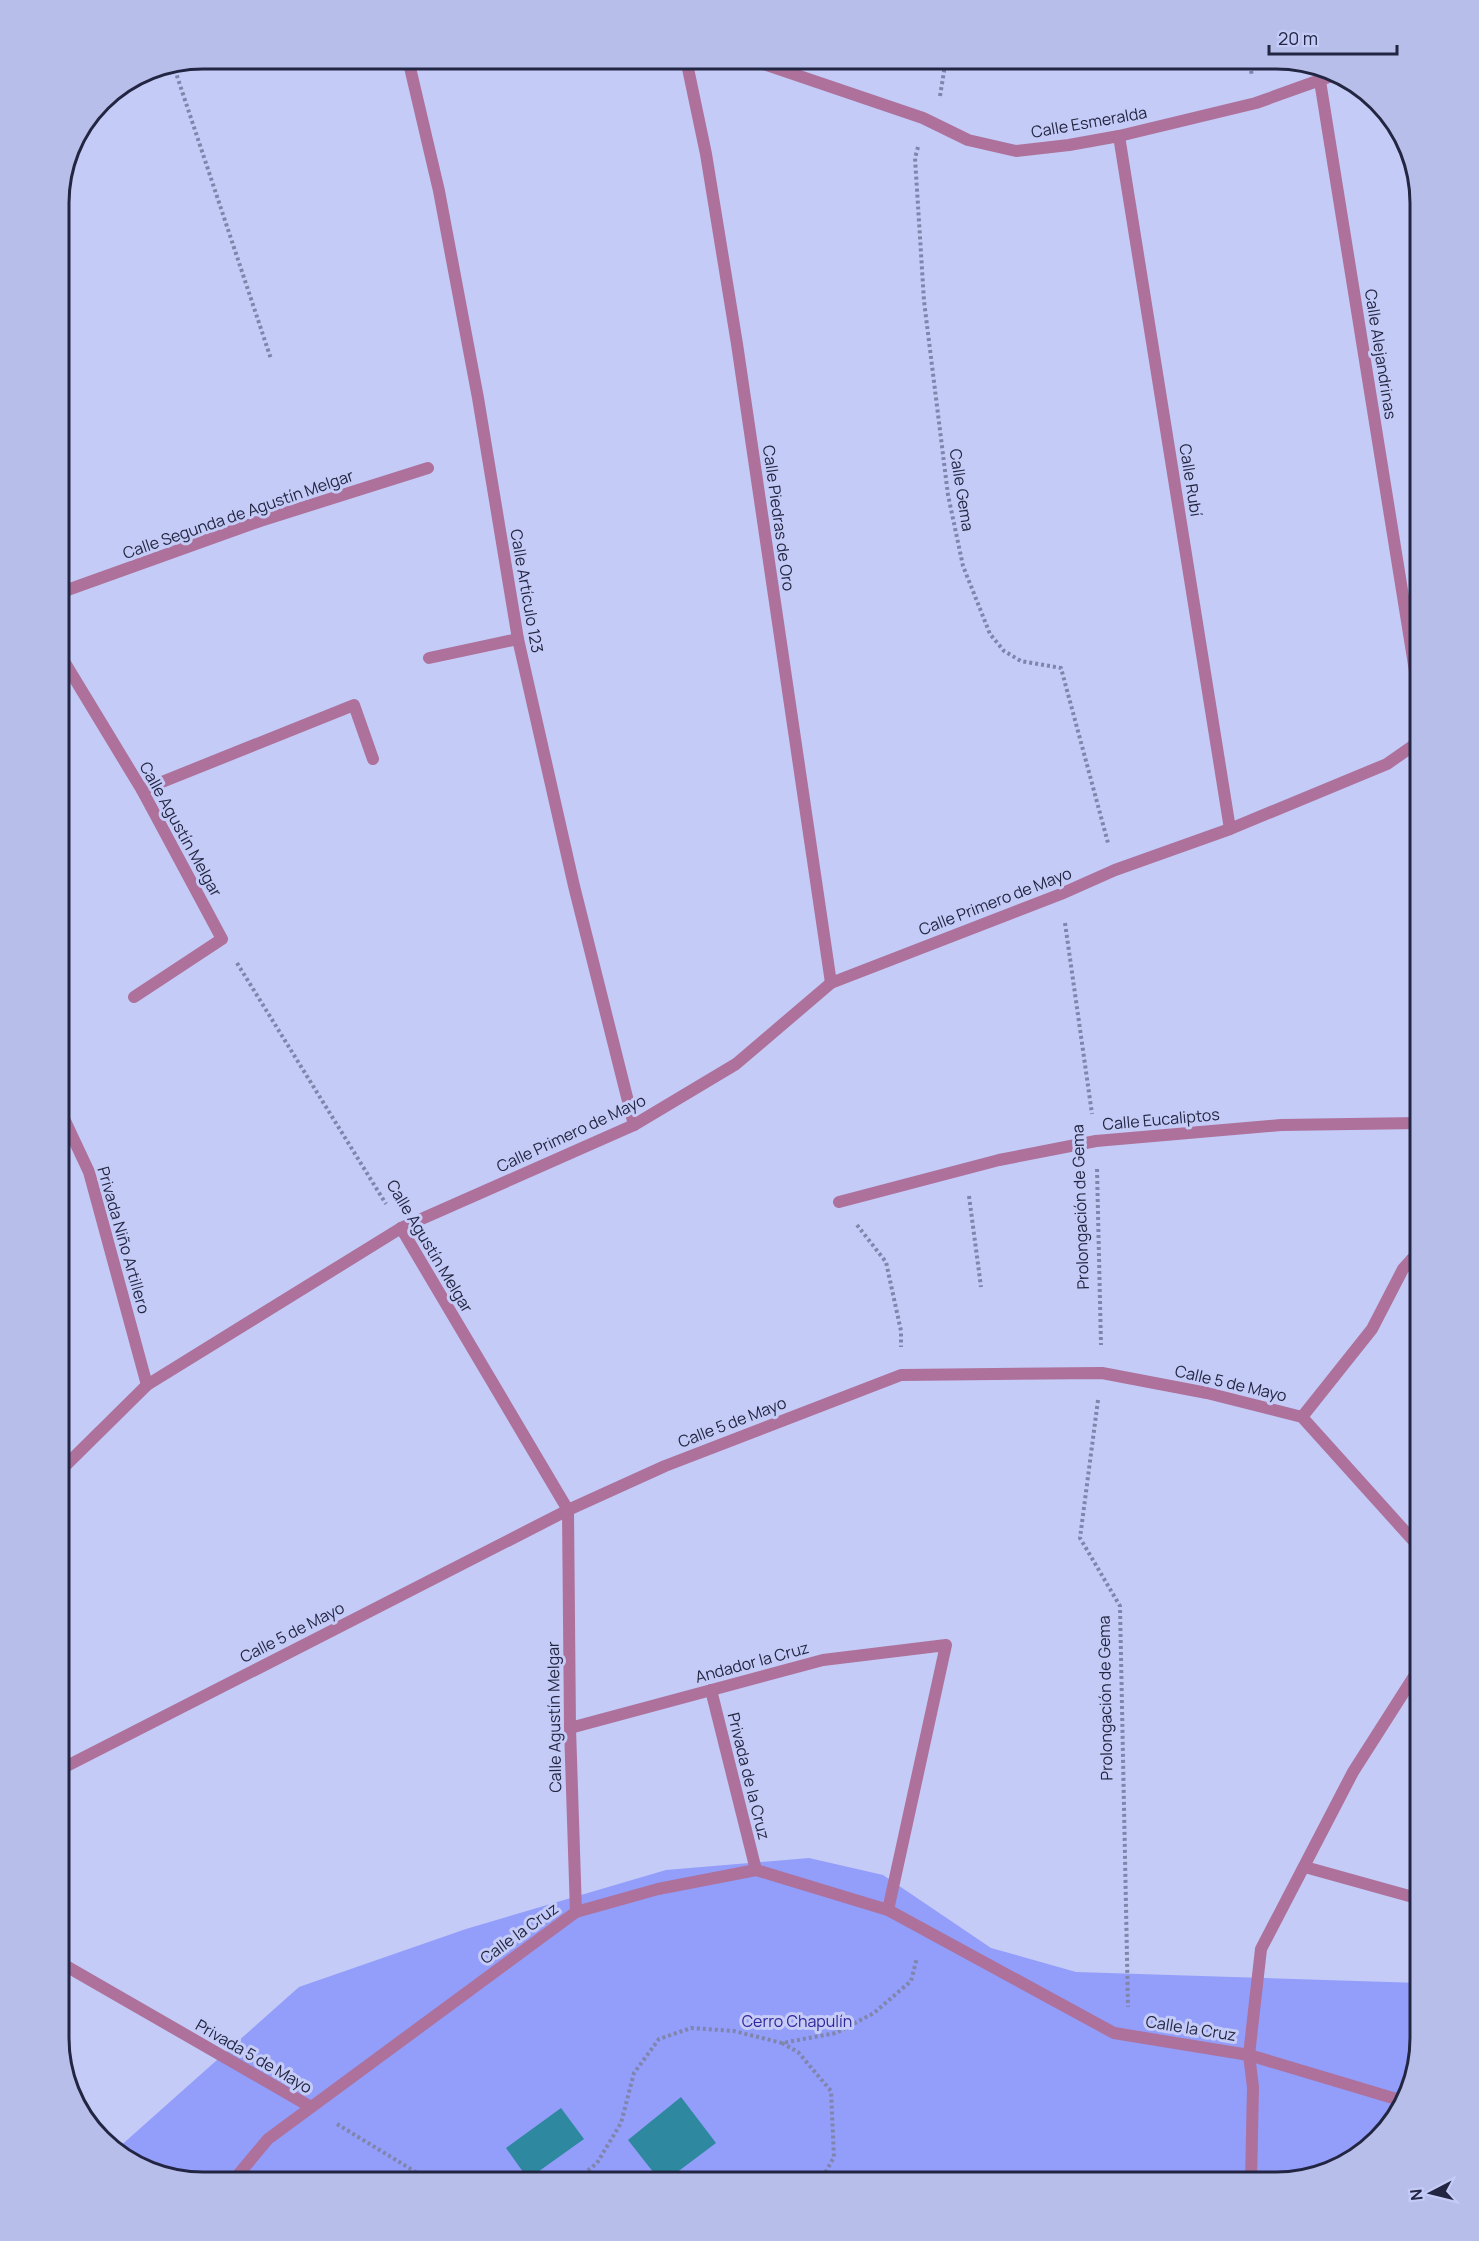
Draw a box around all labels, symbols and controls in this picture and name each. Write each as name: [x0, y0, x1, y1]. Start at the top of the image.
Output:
scale bar: [1269, 18, 1396, 56]
text: 20 m: [1278, 26, 1318, 50]
street label: Calle Esmeralda: [1029, 101, 1149, 143]
street label: Calle Alejandrinas: [1360, 287, 1402, 421]
street label: Calle Rubí: [1174, 442, 1208, 518]
street label: Calle Piedras de Oro: [758, 444, 800, 592]
street label: Calle Gema: [945, 447, 979, 533]
street label: Calle Segunda de Agustín Melgar: [120, 464, 357, 564]
street label: Calle Artículo 123: [505, 527, 549, 655]
street label: Calle Agustín Melgar: [135, 757, 227, 901]
street label: Calle Primero de Mayo: [915, 862, 1075, 940]
street label: Calle Primero de Mayo: [493, 1089, 649, 1177]
street label: Calle Eucaliptos: [1102, 1103, 1220, 1135]
street label: Prolongación de Gema: [1066, 1124, 1094, 1290]
street label: Privada Niño Artillero: [92, 1164, 156, 1316]
street label: Calle Agustín Melgar: [382, 1175, 479, 1317]
street label: Calle 5 de Mayo: [1173, 1359, 1289, 1407]
street label: Calle 5 de Mayo: [675, 1391, 789, 1453]
street label: Calle 5 de Mayo: [236, 1596, 348, 1668]
street label: Prolongación de Gema: [1093, 1615, 1117, 1781]
street label: Andador la Cruz: [693, 1636, 811, 1688]
street label: Calle Agustín Melgar: [542, 1641, 566, 1793]
street label: Privada de la Cruz: [723, 1710, 775, 1842]
street label: Calle la Cruz: [476, 1897, 562, 1969]
park label: Cerro Chapulín: [742, 2010, 852, 2032]
street label: Calle la Cruz: [1144, 2010, 1238, 2046]
street label: Privada 5 de Mayo: [192, 2014, 316, 2098]
north arrow: [1401, 2163, 1461, 2223]
text: N: [1404, 2188, 1428, 2202]

